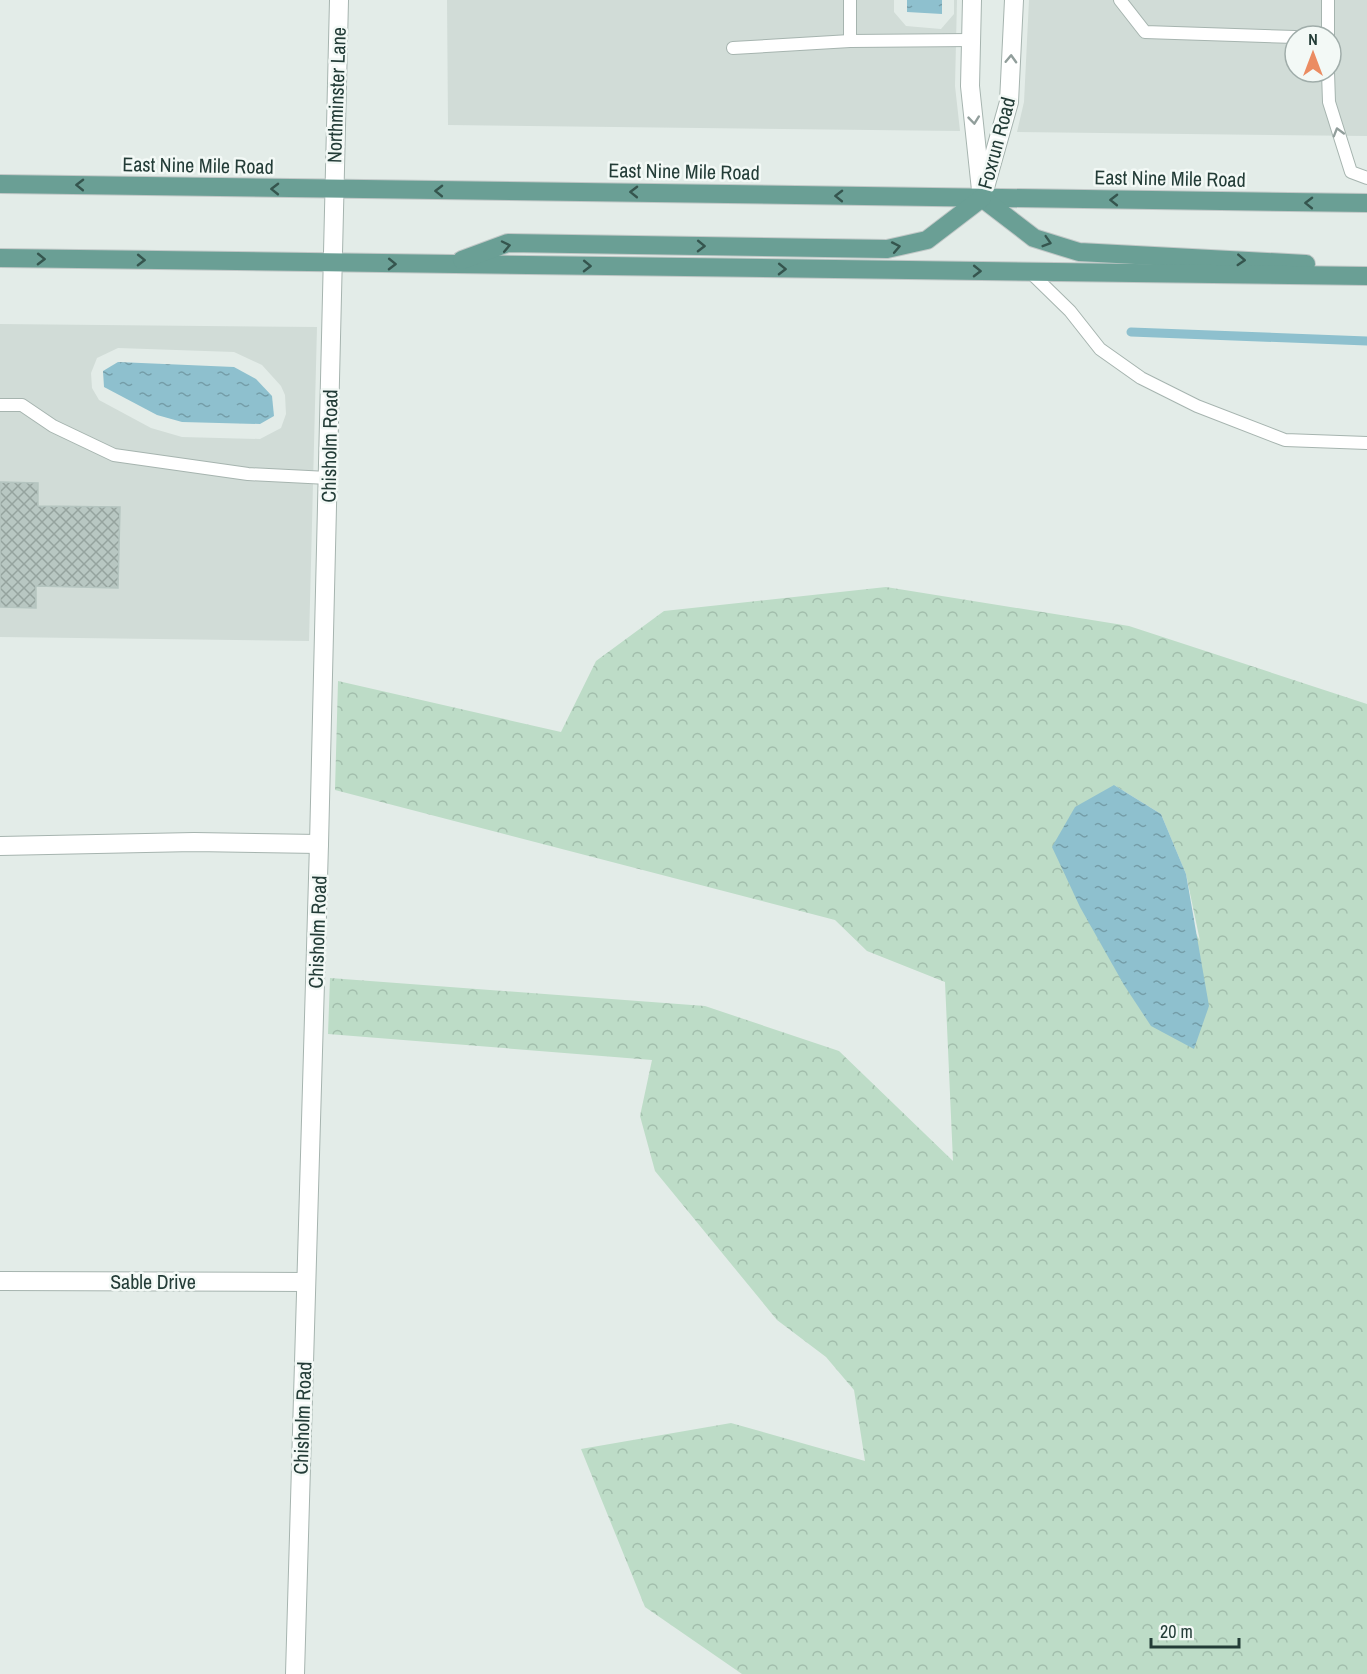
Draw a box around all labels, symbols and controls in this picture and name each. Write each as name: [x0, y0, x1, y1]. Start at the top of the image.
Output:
north arrow: [1283, 24, 1343, 84]
street label: Northminster Lane: [320, 27, 352, 163]
text: N: [1308, 28, 1318, 50]
one-way arrow: [1005, 55, 1018, 64]
street label: Foxrun Road: [971, 94, 1021, 192]
one-way arrow: [967, 115, 979, 124]
one-way arrow: [1333, 127, 1345, 138]
street label: East Nine Mile Road: [122, 150, 274, 180]
street label: East Nine Mile Road: [608, 156, 760, 186]
street label: East Nine Mile Road: [1094, 163, 1246, 193]
one-way arrow: [75, 179, 84, 192]
one-way arrow: [270, 182, 279, 195]
one-way arrow: [434, 185, 443, 197]
one-way arrow: [629, 186, 638, 199]
one-way arrow: [835, 190, 844, 202]
one-way arrow: [1109, 194, 1118, 206]
one-way arrow: [1304, 196, 1313, 209]
one-way arrow: [1041, 235, 1052, 247]
one-way arrow: [501, 240, 511, 253]
one-way arrow: [696, 240, 705, 253]
one-way arrow: [890, 241, 900, 254]
one-way arrow: [37, 253, 46, 265]
one-way arrow: [136, 254, 145, 266]
one-way arrow: [1236, 254, 1245, 267]
one-way arrow: [387, 258, 396, 270]
one-way arrow: [582, 260, 591, 272]
one-way arrow: [777, 263, 786, 275]
one-way arrow: [972, 265, 981, 278]
street label: Chisholm Road: [315, 389, 343, 503]
street label: Chisholm Road: [302, 875, 332, 989]
street label: Sable Drive: [110, 1268, 196, 1295]
street label: Chisholm Road: [287, 1361, 317, 1475]
scale bar: [1151, 1611, 1240, 1649]
text: 20 m: [1160, 1619, 1193, 1644]

